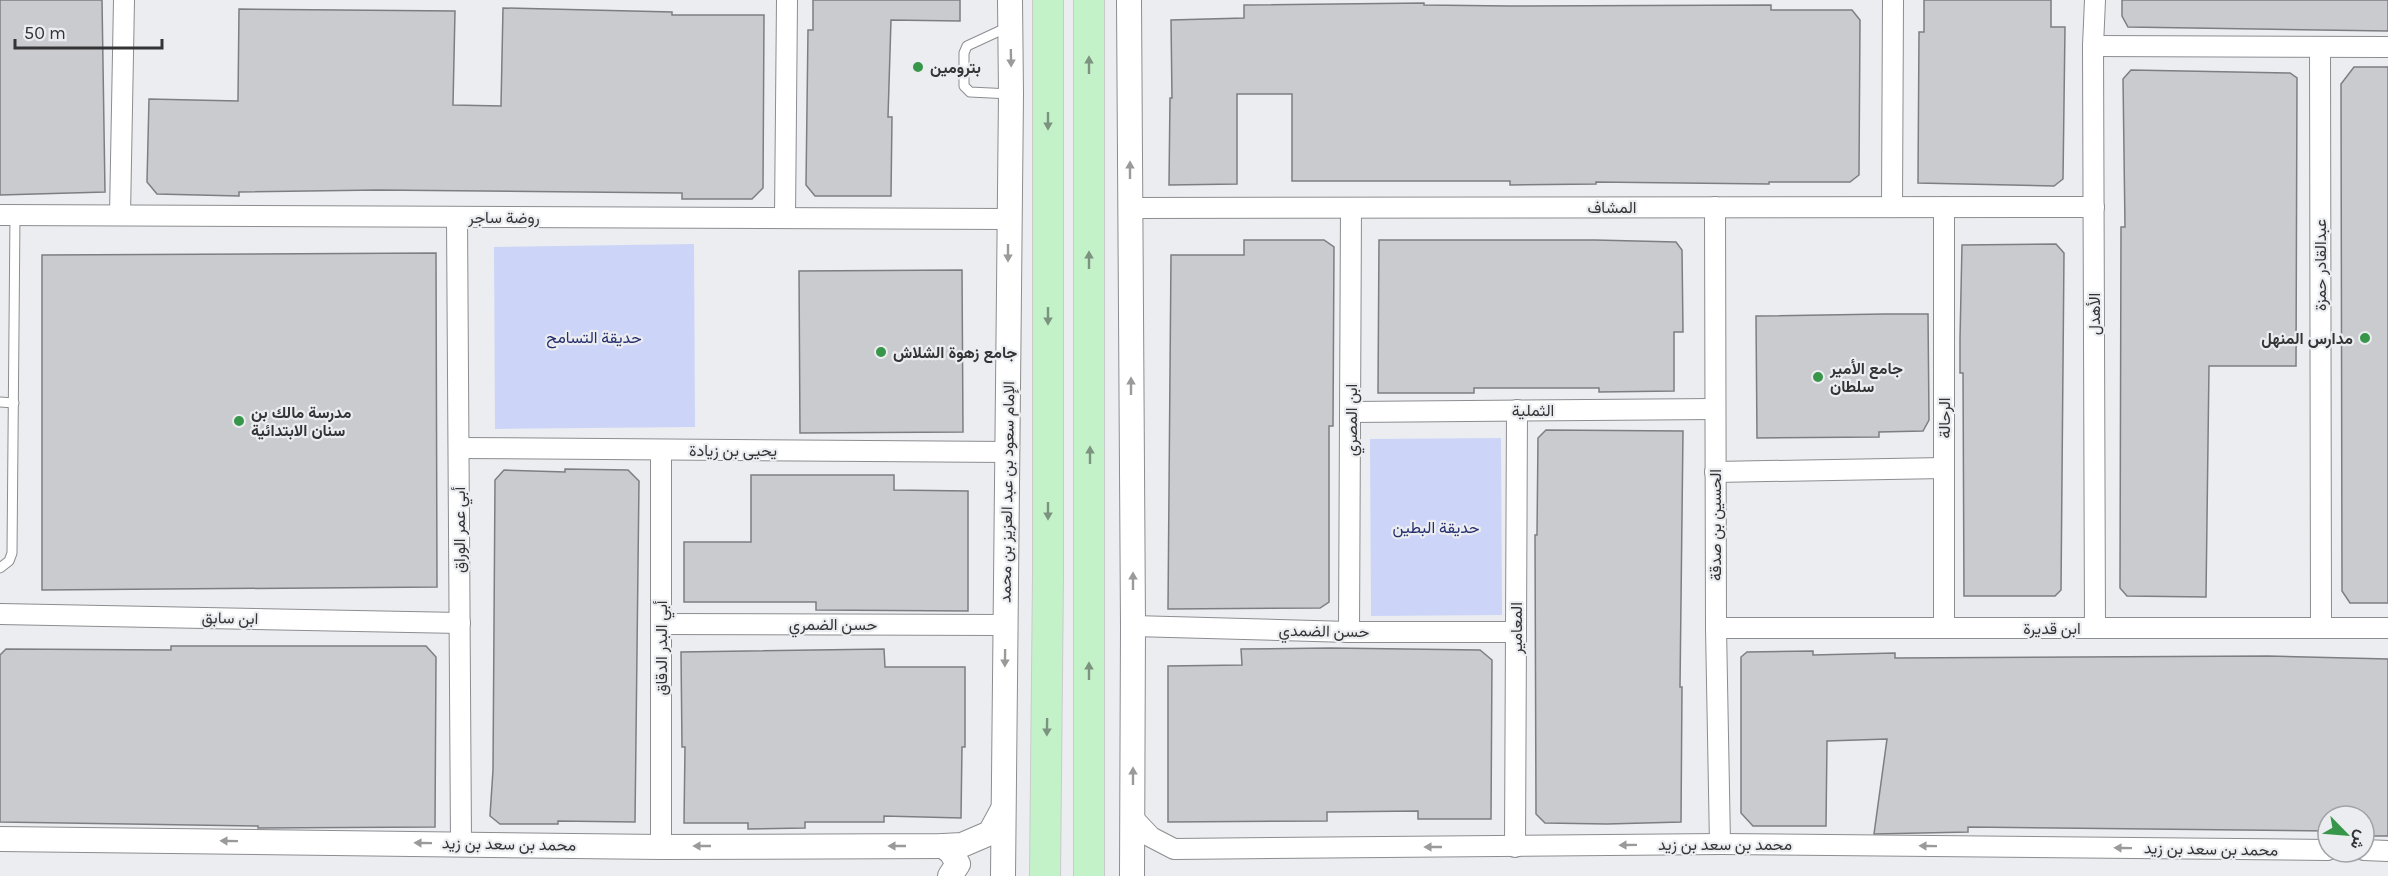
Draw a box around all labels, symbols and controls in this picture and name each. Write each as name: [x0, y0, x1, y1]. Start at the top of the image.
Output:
scale bar: [15, 12, 162, 50]
text: 50 m: [24, 22, 66, 44]
one-way arrow: [1006, 49, 1016, 68]
one-way arrow: [1084, 55, 1094, 74]
place label: بترومين: [930, 58, 981, 78]
marker: بترومين: [911, 60, 925, 74]
one-way arrow: [1043, 112, 1053, 131]
one-way arrow: [1125, 160, 1134, 179]
street label: المشاف: [1587, 198, 1637, 217]
street label: روضة ساجر: [467, 208, 540, 228]
street label: عبدالقادر حمزة: [2311, 219, 2331, 311]
one-way arrow: [1003, 244, 1013, 263]
one-way arrow: [1084, 250, 1094, 269]
street label: الأهدل: [2085, 293, 2104, 335]
one-way arrow: [1043, 307, 1053, 326]
park label: حديقة التسامح: [546, 328, 642, 349]
place label: مدارس المنهل: [2261, 329, 2353, 349]
marker: مدارس المنهل: [2358, 331, 2372, 345]
place label: جامع زهوة الشلاش: [893, 343, 1017, 364]
marker: جامع زهوة الشلاش: [874, 345, 888, 359]
place label: جامع الأمير سلطان: [1829, 359, 1903, 396]
marker: جامع الأمير سلطان: [1811, 370, 1825, 384]
one-way arrow: [1126, 376, 1136, 395]
street label: الإمام سعود بن عبد العزيز بن محمد: [996, 381, 1019, 603]
street label: ابن المصري: [1342, 384, 1365, 456]
street label: الرحالة: [1935, 397, 1955, 439]
street label: الثملية: [1512, 401, 1554, 420]
place label: مدرسة مالك بن سنان الابتدائية: [251, 403, 352, 440]
marker: مدرسة مالك بن سنان الابتدائية: [232, 414, 246, 428]
street label: يحيى بن زيادة: [689, 441, 777, 461]
one-way arrow: [1085, 445, 1095, 464]
street label: الحسين بن صدقة: [1706, 469, 1726, 581]
street label: أبي عمر الوراق: [450, 487, 473, 573]
one-way arrow: [1043, 502, 1053, 521]
park label: حديقة البطين: [1393, 518, 1480, 538]
one-way arrow: [1128, 571, 1138, 590]
street label: أبي البدر الدقاق: [652, 600, 675, 696]
street label: المعامير: [1507, 602, 1527, 655]
street label: ابن سابق: [202, 608, 258, 629]
street label: حسن الضمري: [789, 615, 877, 638]
street label: ابن قديرة: [2023, 619, 2081, 639]
street label: حسن الضمدي: [1278, 621, 1370, 645]
one-way arrow: [1000, 649, 1010, 668]
one-way arrow: [1084, 661, 1094, 680]
one-way arrow: [1042, 718, 1052, 737]
one-way arrow: [1128, 766, 1138, 785]
north arrow: [2316, 804, 2376, 864]
text: ش: [2346, 827, 2372, 853]
street label: محمد بن سعد بن زيد: [442, 833, 576, 856]
street label: محمد بن سعد بن زيد: [1658, 835, 1792, 855]
one-way arrow: [219, 836, 238, 846]
one-way arrow: [414, 838, 433, 848]
street label: محمد بن سعد بن زيد: [2144, 838, 2278, 861]
one-way arrow: [1618, 840, 1637, 850]
one-way arrow: [888, 841, 907, 851]
one-way arrow: [1918, 841, 1937, 851]
one-way arrow: [693, 842, 712, 851]
one-way arrow: [1423, 842, 1442, 852]
one-way arrow: [2113, 843, 2132, 853]

